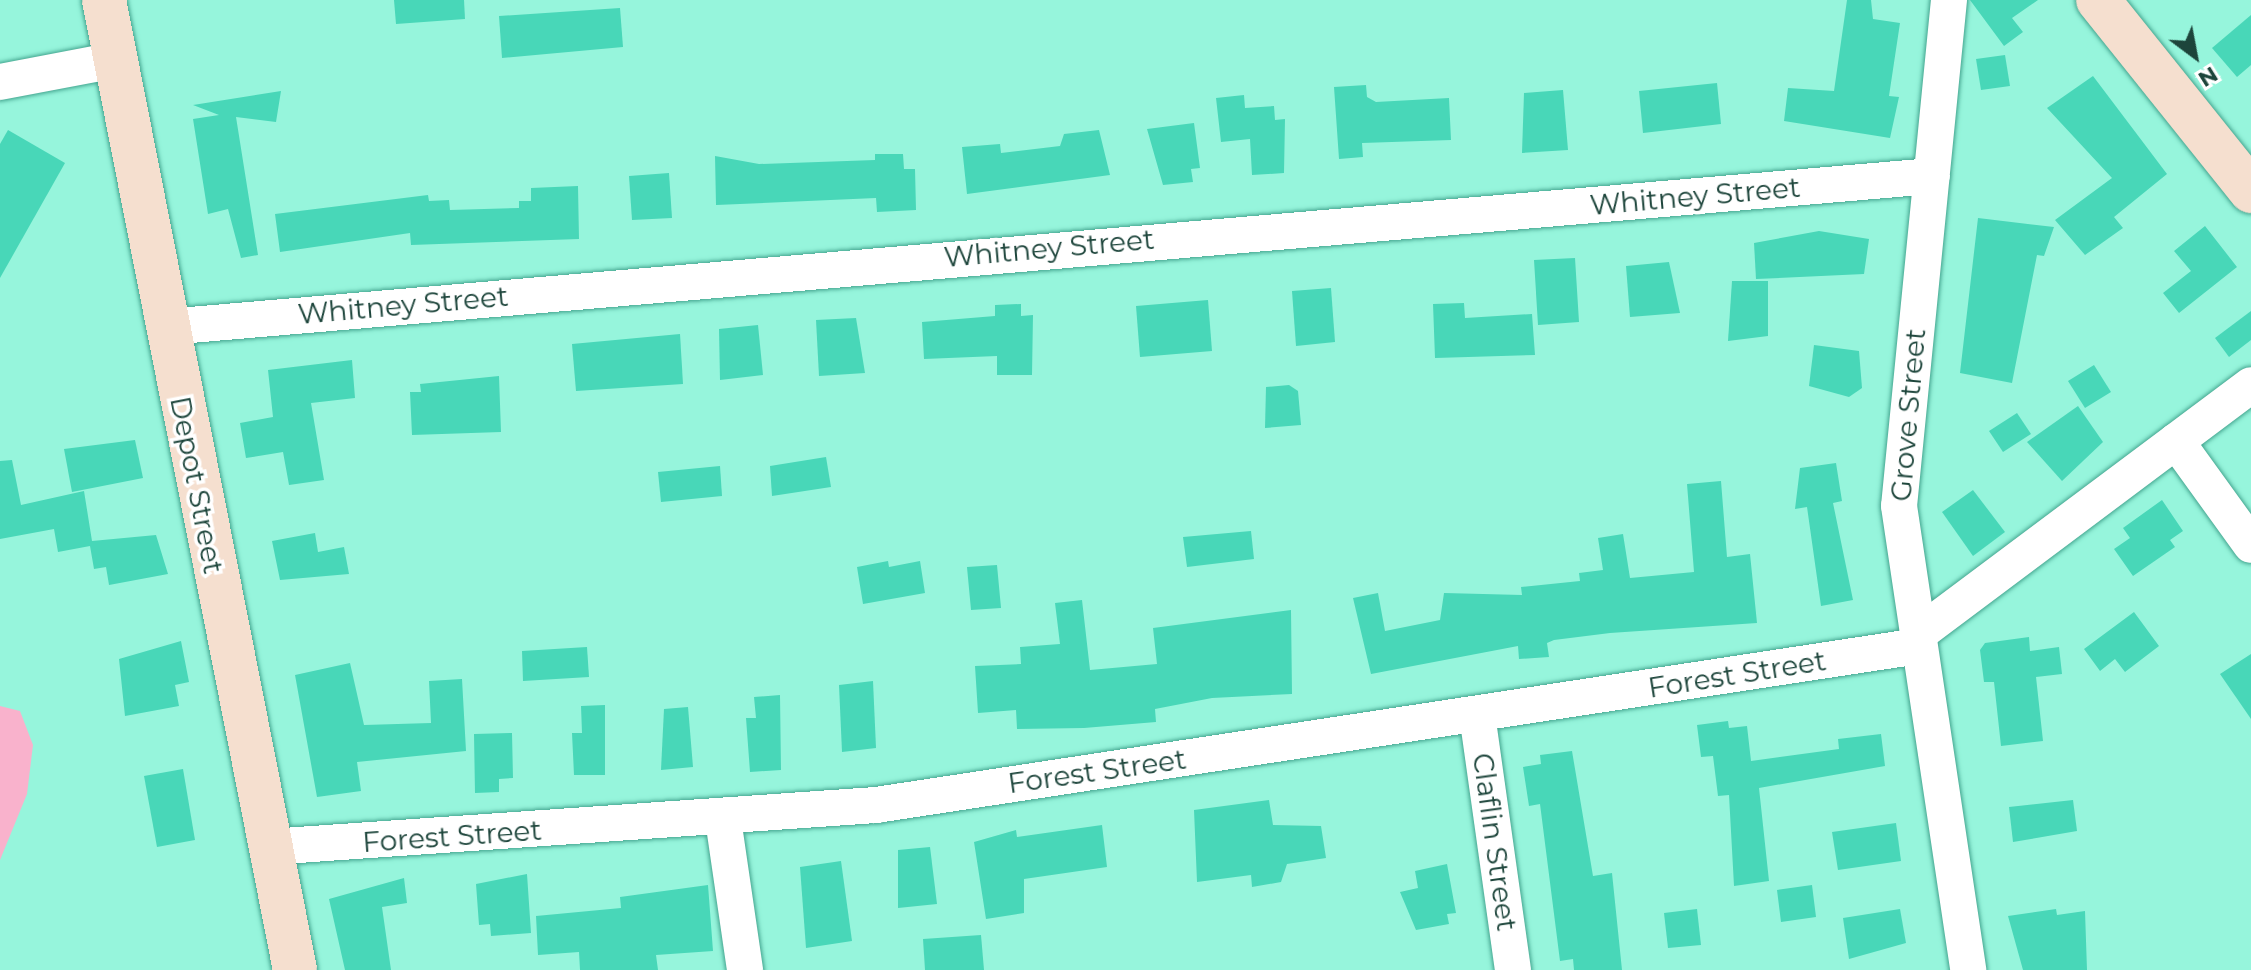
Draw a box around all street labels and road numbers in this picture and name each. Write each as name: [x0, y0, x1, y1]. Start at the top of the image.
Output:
street label: Whitney Street: [1588, 170, 1802, 222]
street label: Whitney Street: [942, 222, 1156, 274]
street label: Whitney Street: [296, 279, 510, 331]
street label: Grove Street: [1884, 327, 1932, 503]
street label: Depot Street: [163, 393, 231, 577]
street label: Forest Street: [1646, 643, 1828, 705]
street label: Forest Street: [1006, 742, 1188, 800]
street label: Claflin Street: [1466, 751, 1524, 933]
street label: Forest Street: [361, 813, 543, 859]

